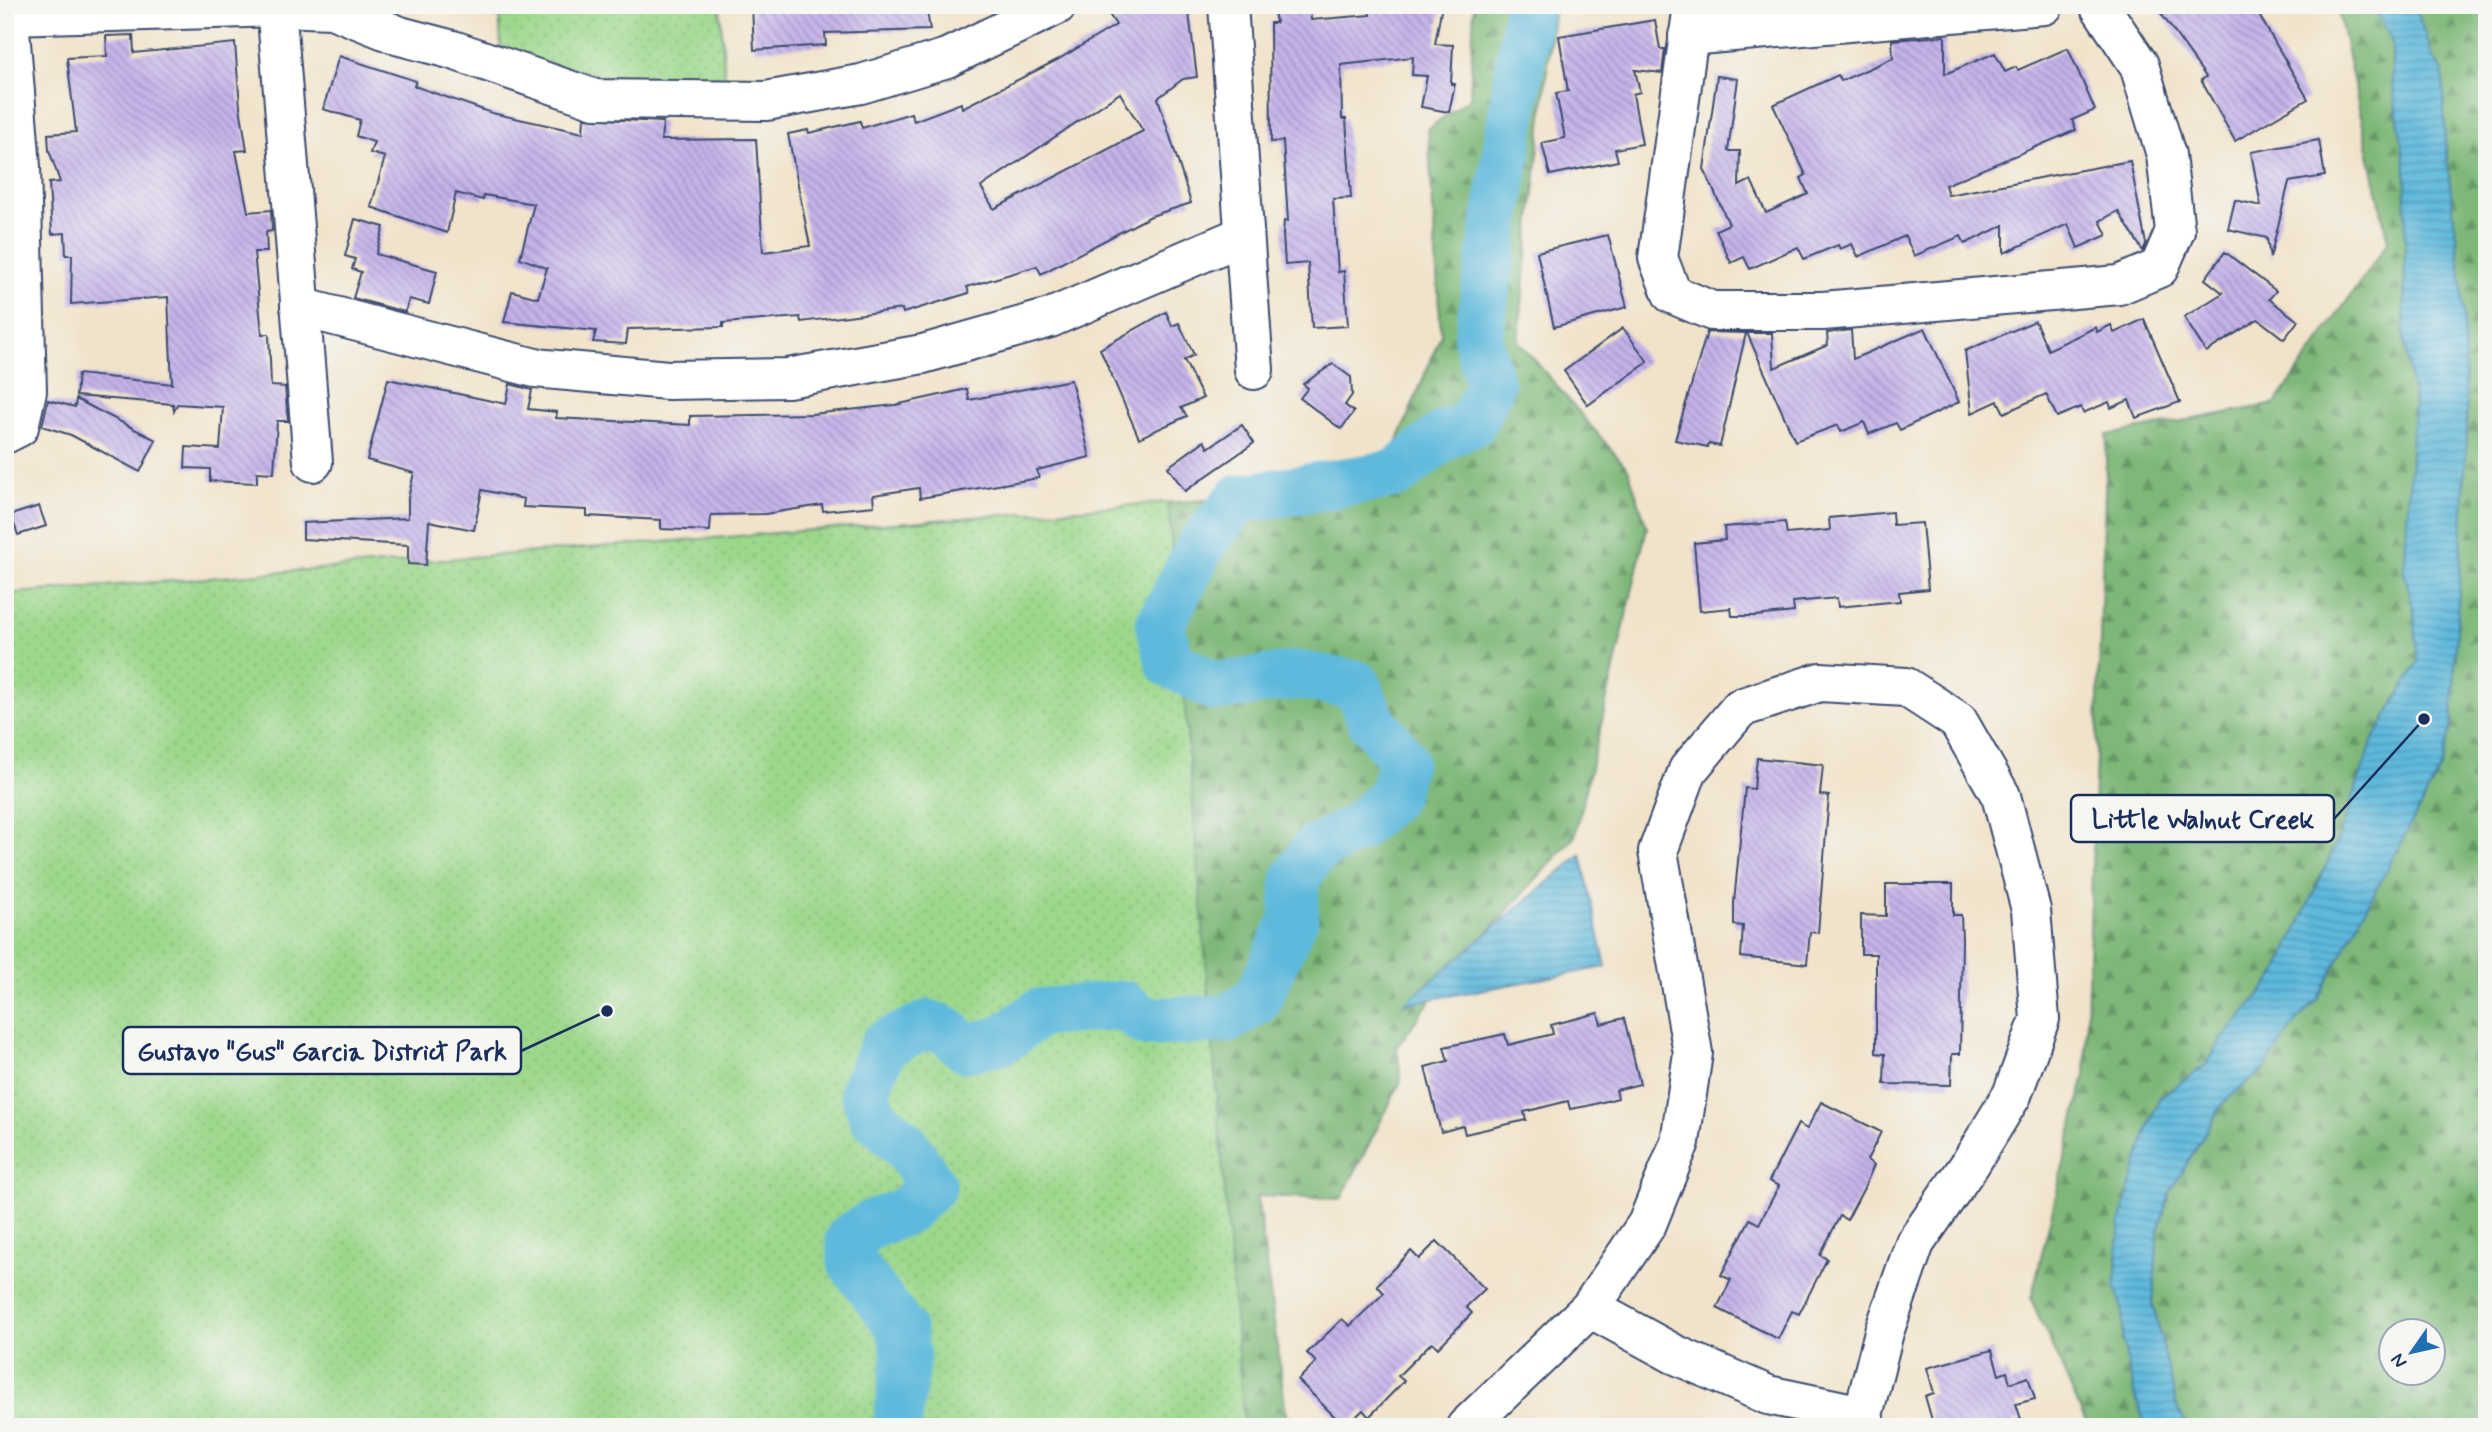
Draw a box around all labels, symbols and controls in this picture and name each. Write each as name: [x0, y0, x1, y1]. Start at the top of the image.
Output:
callout: Little Walnut Creek: [2071, 795, 2334, 842]
text: Little Walnut Creek: [2092, 804, 2315, 838]
callout: Gustavo "Gus" Garcia District Park: [123, 1027, 521, 1074]
text: Gustavo "Gus" Garcia District Park: [137, 1036, 507, 1070]
north arrow: [2376, 1316, 2446, 1386]
text: N: [2385, 1348, 2413, 1373]

